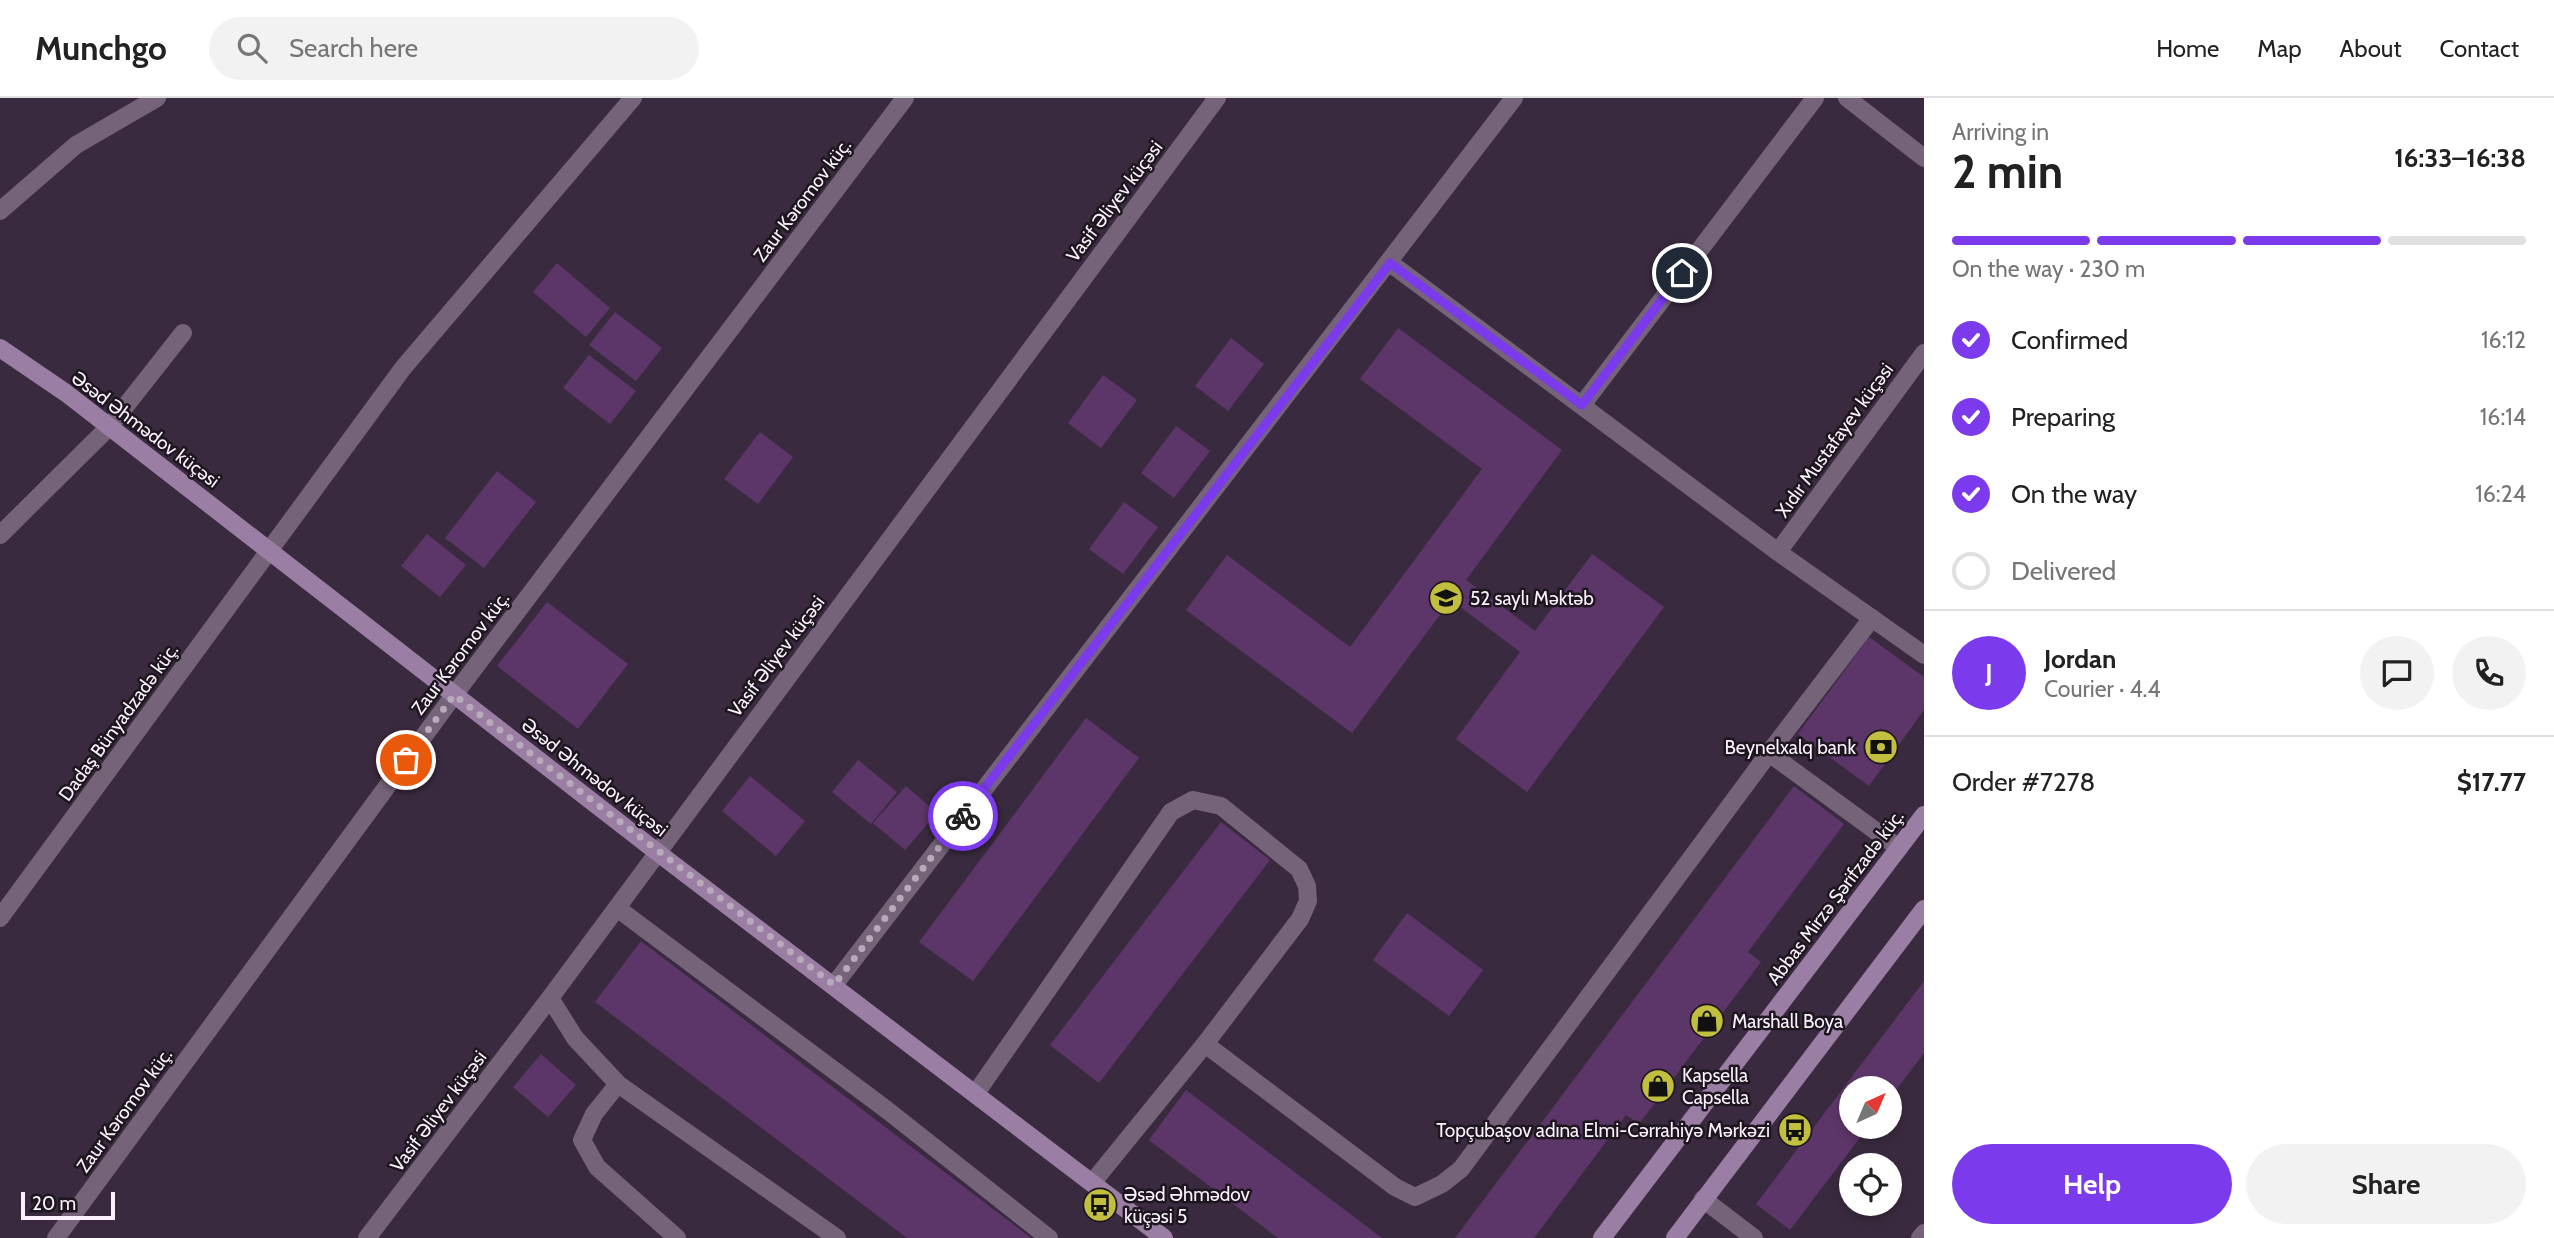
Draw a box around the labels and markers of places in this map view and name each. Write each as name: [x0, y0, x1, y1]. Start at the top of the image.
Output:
pin: [1652, 243, 1712, 303]
school or university icon: 52 saylı Məktəb: [1427, 579, 1465, 617]
place label: 52 saylı Məktəb: [1470, 587, 1594, 610]
bank icon: Beynelxalq bank: [1862, 728, 1900, 766]
pin: [376, 730, 436, 790]
place label: Beynelxalq bank: [1725, 736, 1856, 759]
shop icon: Marshall Boya: [1688, 1002, 1726, 1040]
place label: Marshall Boya: [1732, 1010, 1843, 1033]
place label: Kapsella Capsella: [1682, 1064, 1749, 1109]
shop icon: Kapsella Capsella: [1639, 1067, 1677, 1105]
bus stop icon: Topçubaşov adına Elmi-Cərrahiyə Mərkəzi: [1776, 1111, 1814, 1149]
place label: Topçubaşov adına Elmi-Cərrahiyə Mərkəzi: [1436, 1119, 1770, 1142]
place label: Əsəd Əhmədov küçəsi 5: [1124, 1183, 1250, 1228]
bus stop icon: Əsəd Əhmədov küçəsi 5: [1081, 1186, 1119, 1224]

